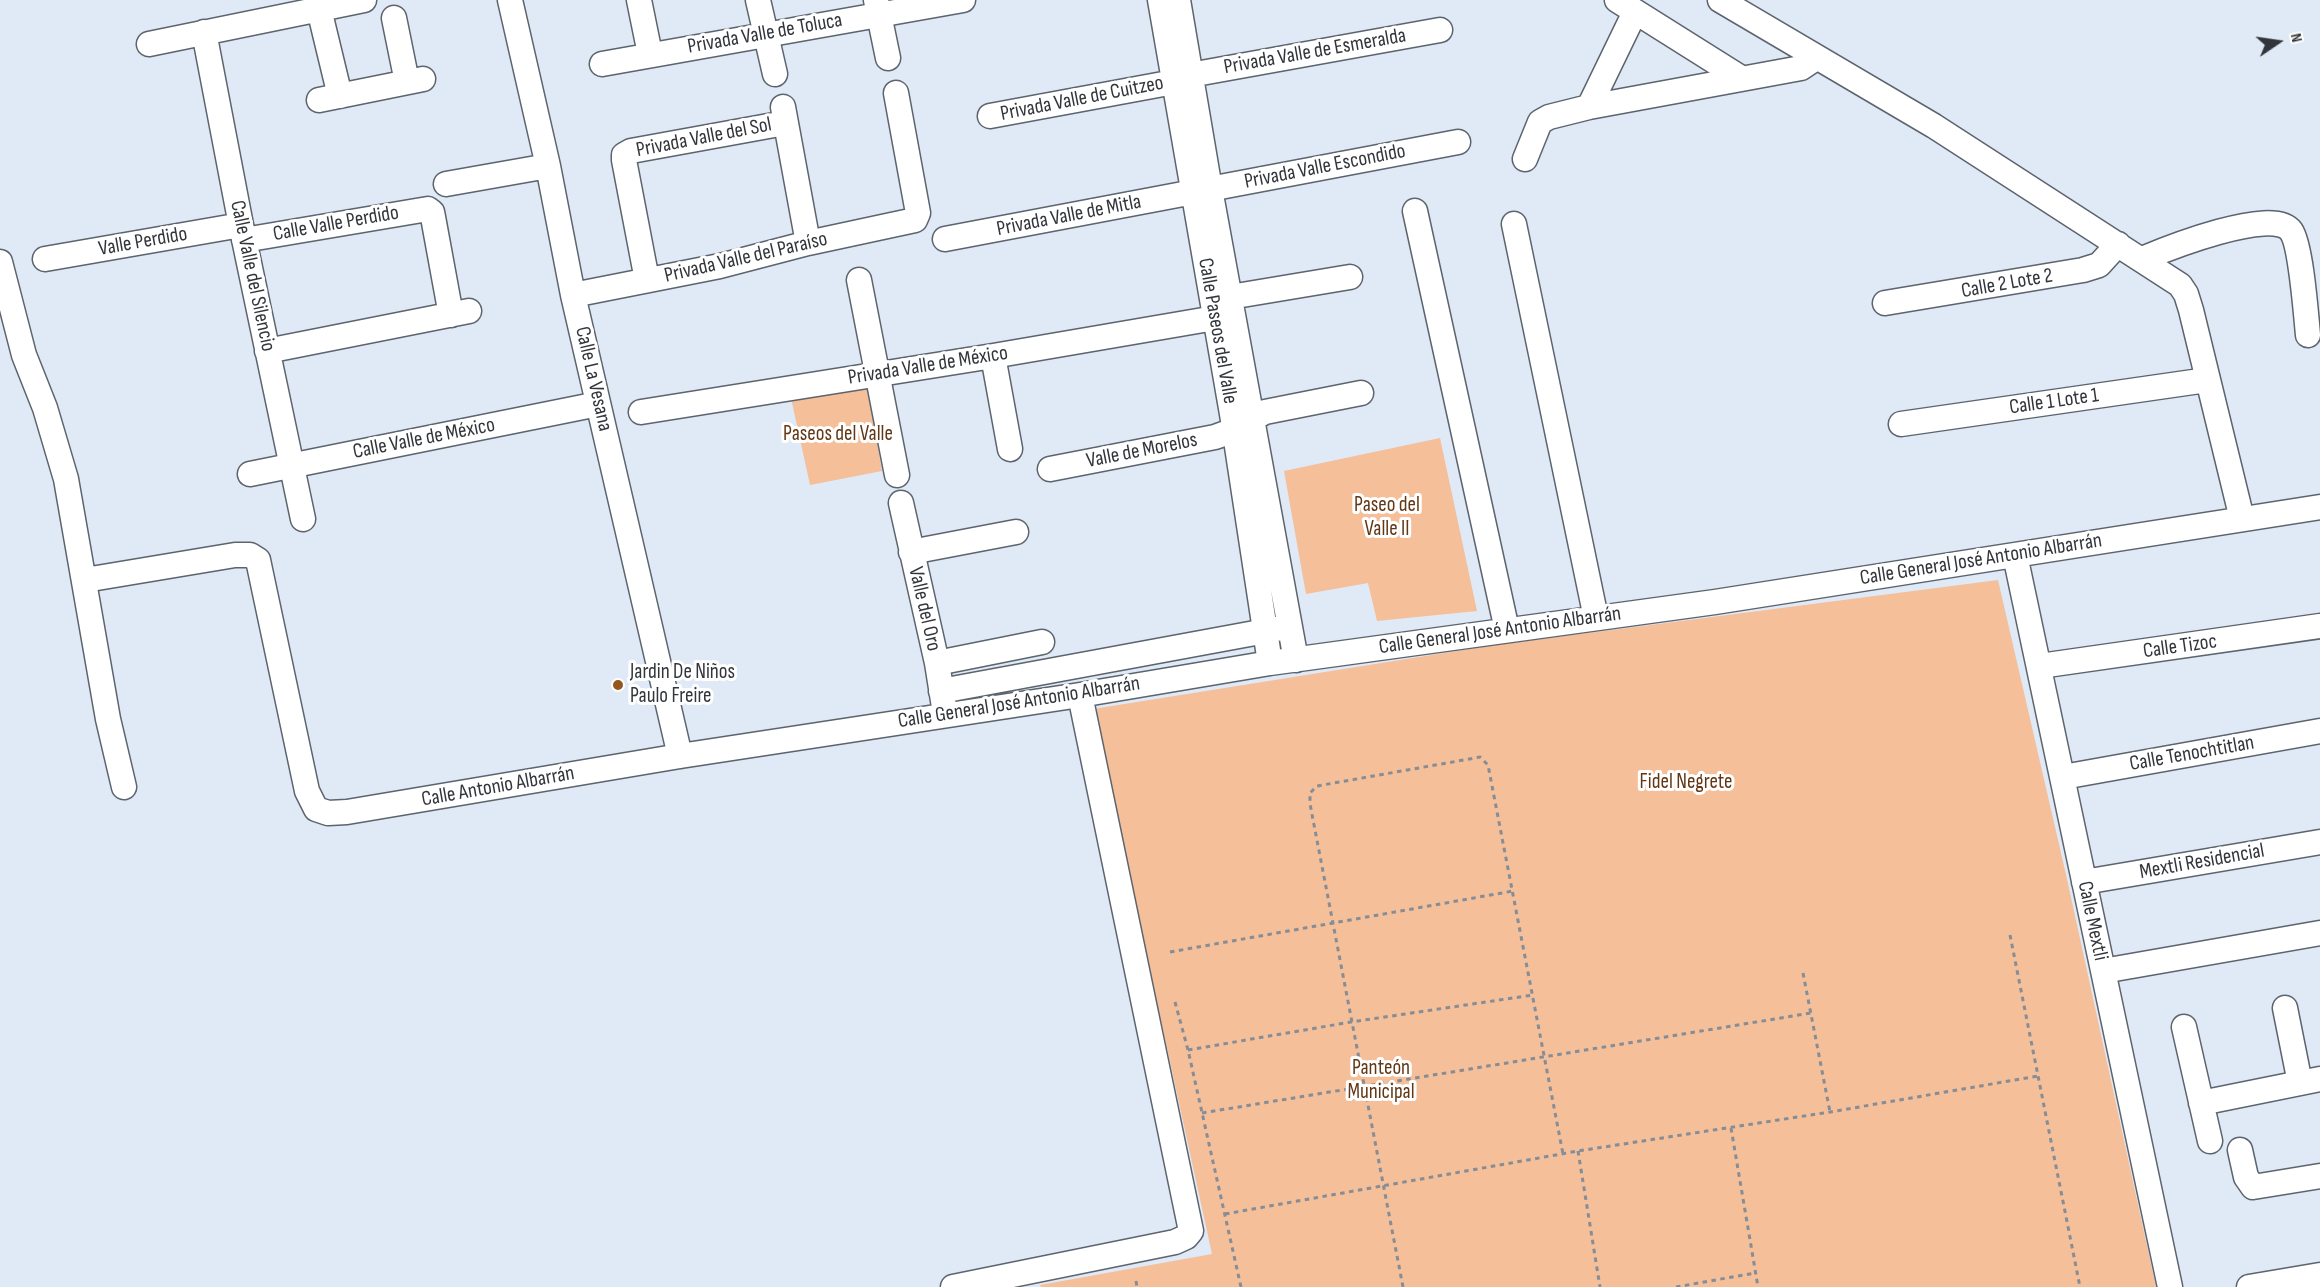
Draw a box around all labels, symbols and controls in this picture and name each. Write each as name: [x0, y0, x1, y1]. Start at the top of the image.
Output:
street label: Privada Valle de Toluca: [686, 8, 844, 60]
north arrow: [2248, 12, 2308, 72]
street label: Privada Valle de Esmeralda: [1222, 24, 1408, 80]
text: N: [2286, 32, 2306, 44]
street label: Privada Valle de Cuitzeo: [998, 71, 1166, 127]
street label: Privada Valle del Sol: [634, 113, 774, 163]
street label: Privada Valle Escondido: [1242, 139, 1408, 195]
street label: Privada Valle de Mitla: [995, 190, 1143, 242]
street label: Calle Valle del Silencio: [224, 198, 280, 354]
street label: Calle Valle Perdido: [271, 201, 401, 247]
street label: Valle Perdido: [97, 222, 189, 262]
street label: Privada Valle del Paraíso: [662, 227, 830, 289]
street label: Calle Paseos del Valle: [1192, 256, 1242, 406]
street label: Calle 2 Lote 2: [1959, 264, 2055, 304]
street label: Calle La Vesana: [569, 324, 617, 434]
street label: Privada Valle de México: [846, 341, 1010, 391]
street label: Calle 1 Lote 1: [2008, 383, 2100, 421]
street label: Calle Valle de México: [351, 413, 497, 465]
park label: Paseos del Valle: [783, 422, 893, 448]
street label: Valle de Morelos: [1084, 428, 1200, 474]
park label: Paseo del Valle II: [1354, 493, 1420, 543]
street label: Calle General José Antonio Albarrán: [1858, 528, 2104, 592]
street label: Valle del Oro: [902, 564, 946, 654]
street label: Calle General José Antonio Albarrán: [1377, 602, 1623, 660]
street label: Calle Tizoc: [2141, 629, 2219, 665]
place label: Jardin De Niños Paulo Freire: [630, 660, 735, 710]
street label: Calle General José Antonio Albarrán: [896, 671, 1142, 735]
marker: Jardin De Niños Paulo Freire: [611, 678, 625, 692]
street label: Calle Tenochtitlan: [2128, 731, 2256, 777]
street label: Calle Antonio Albarrán: [420, 761, 576, 813]
park label: Fidel Negrete: [1640, 770, 1732, 796]
street label: Mextli Residencial: [2138, 839, 2266, 885]
street label: Calle Mextli: [2071, 879, 2113, 963]
park label: Panteón Municipal: [1347, 1056, 1415, 1106]

